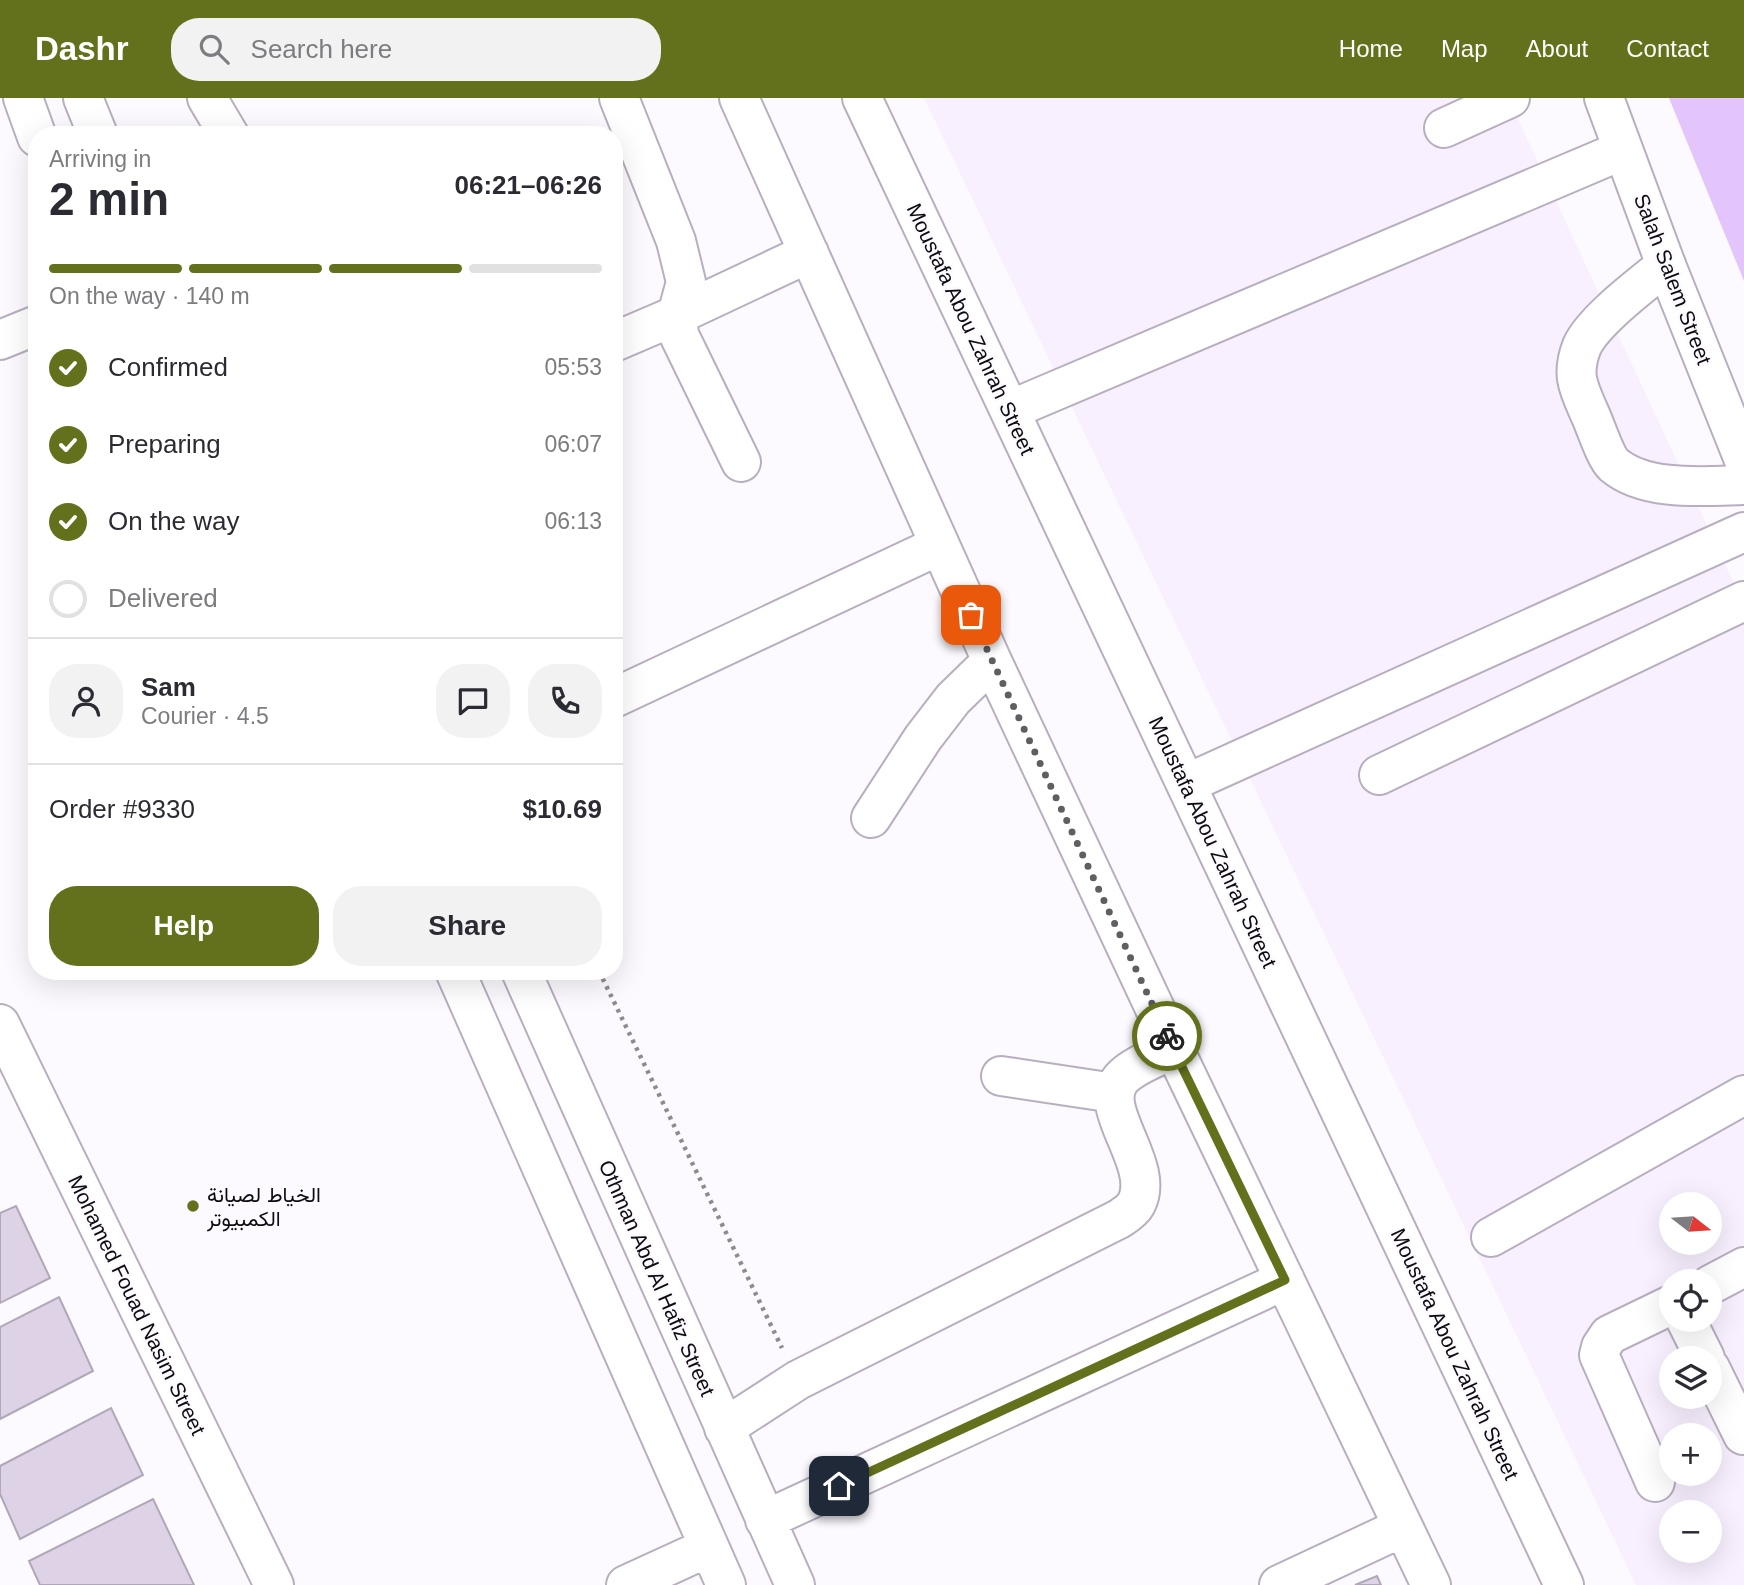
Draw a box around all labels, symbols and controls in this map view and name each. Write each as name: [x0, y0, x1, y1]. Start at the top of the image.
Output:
search box: [171, 18, 661, 81]
text: Dashr: [35, 30, 129, 67]
icon: search: [195, 30, 233, 68]
text: Search here: [251, 34, 392, 64]
text: Home: [1339, 35, 1403, 62]
text: Map: [1441, 35, 1488, 62]
text: About: [1526, 35, 1588, 62]
text: Contact: [1626, 35, 1709, 62]
text: Arriving in: [49, 146, 151, 172]
text: 06:21–06:26: [455, 170, 602, 200]
text: 2 min: [49, 173, 169, 225]
street label: Salah Salem Street: [1630, 190, 1716, 368]
street label: Moustafa Abou Zahrah Street: [903, 200, 1039, 458]
text: On the way · 140 m: [49, 283, 250, 309]
icon: check: [49, 349, 87, 387]
text: Confirmed: [108, 352, 228, 382]
text: 05:53: [544, 354, 602, 380]
icon: check: [49, 426, 87, 464]
text: Preparing: [108, 429, 221, 459]
text: 06:07: [544, 431, 602, 457]
icon: check: [49, 503, 87, 541]
text: On the way: [108, 506, 240, 536]
text: 06:13: [544, 508, 602, 534]
text: Delivered: [108, 583, 218, 613]
pin: [941, 585, 1001, 645]
icon: bag: [952, 596, 990, 634]
button: person: [49, 664, 123, 738]
button: chat: [436, 664, 510, 738]
button: phone: [528, 664, 602, 738]
text: Sam: [141, 672, 196, 702]
text: Courier · 4.5: [141, 703, 269, 729]
street label: Moustafa Abou Zahrah Street: [1145, 713, 1281, 971]
text: Order #9330: [49, 794, 195, 824]
text: $10.69: [522, 794, 602, 824]
button: Help: [49, 886, 319, 966]
button: Share: [333, 886, 602, 966]
courier: [1132, 1001, 1202, 1071]
icon: bike: [1148, 1017, 1186, 1055]
street label: Othman Abd Al Hafiz Street: [595, 1157, 720, 1400]
street label: Mohamed Fouad Nasim Street: [64, 1171, 210, 1439]
place label: الخياط لصيانة الكمبيوتر: [206, 1183, 321, 1232]
north arrow: [1659, 1192, 1722, 1255]
map controls: [1659, 1192, 1722, 1563]
marker: الخياط لصيانة الكمبيوتر: [185, 1198, 201, 1214]
street label: Moustafa Abou Zahrah Street: [1387, 1225, 1523, 1483]
button: locate: [1659, 1269, 1722, 1332]
button: layers: [1659, 1346, 1722, 1409]
button: +: [1659, 1423, 1722, 1486]
pin: [809, 1456, 869, 1516]
icon: home: [820, 1467, 858, 1505]
button: −: [1659, 1500, 1722, 1563]

